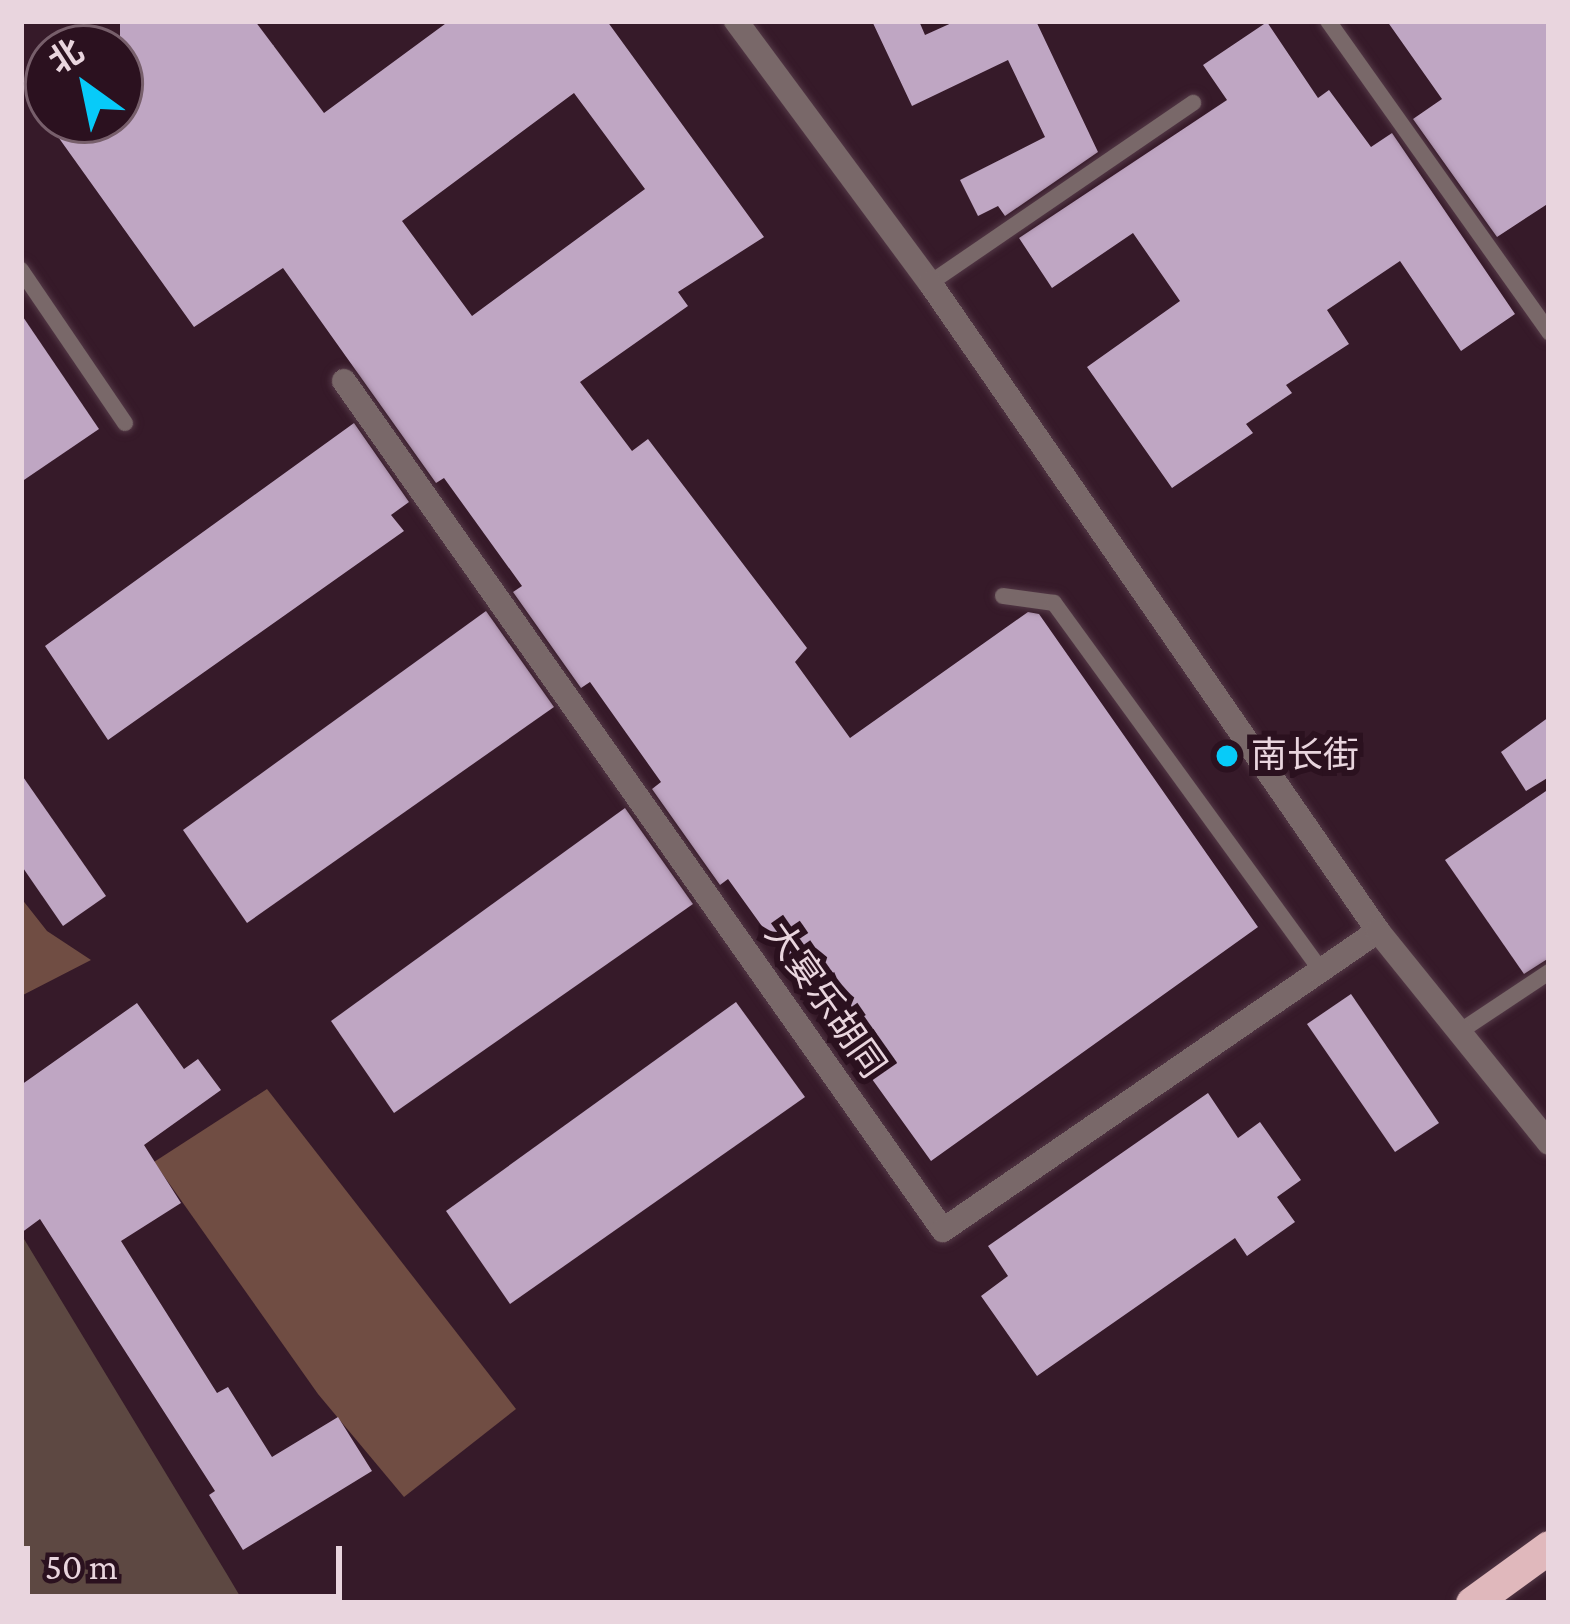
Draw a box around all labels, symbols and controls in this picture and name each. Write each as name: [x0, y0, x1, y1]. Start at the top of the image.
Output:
north arrow: [24, 24, 144, 144]
text: 北: [42, 31, 90, 80]
place label: 南长街: [1251, 734, 1359, 778]
marker: 南长街: [1214, 743, 1240, 769]
street label: 大宴乐胡同: [756, 914, 894, 1086]
scale bar: [30, 1522, 348, 1596]
text: 50 m: [45, 1547, 118, 1587]

